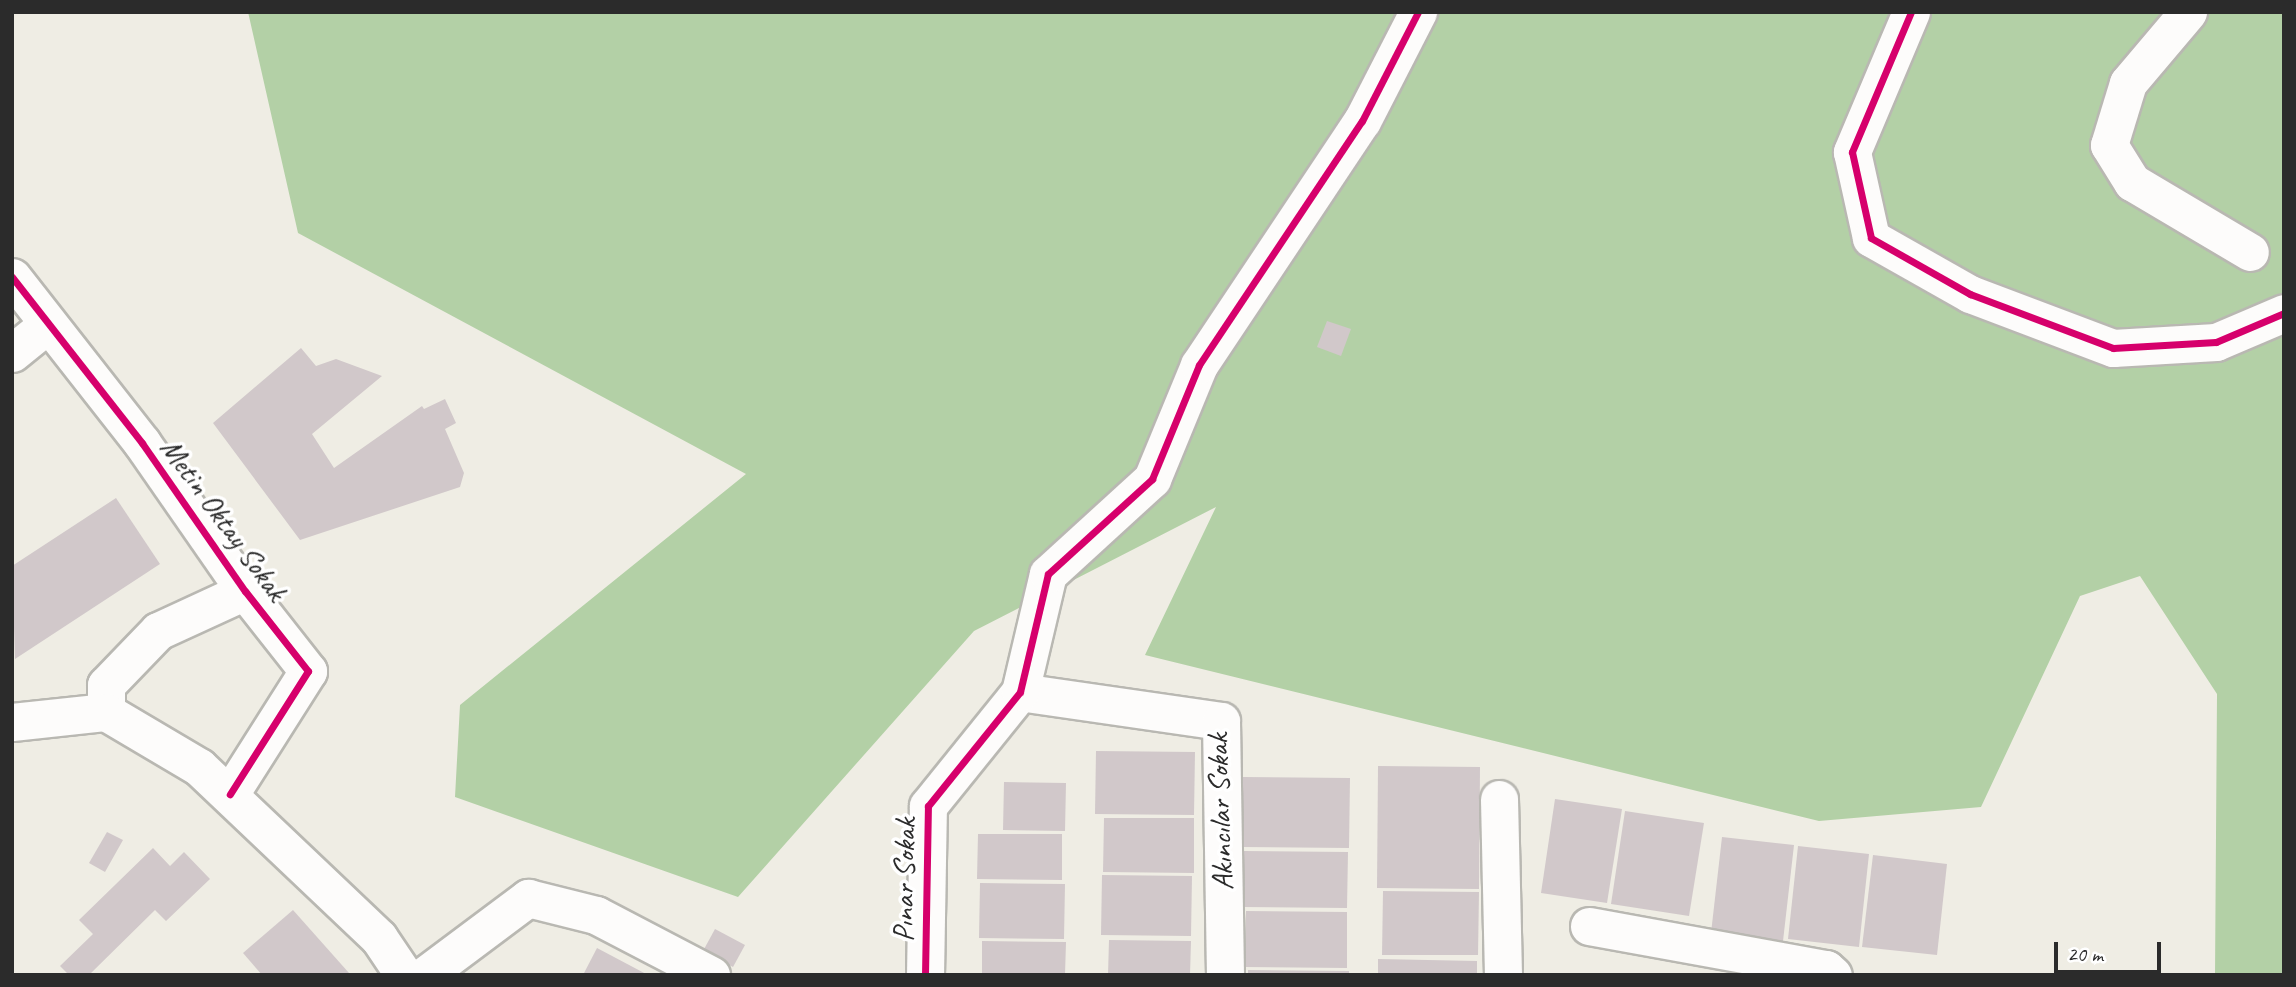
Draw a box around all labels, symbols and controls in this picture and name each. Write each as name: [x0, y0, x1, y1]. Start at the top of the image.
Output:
street label: Metin Oktay Sokak: [153, 430, 295, 608]
street label: Akıncılar Sokak: [1199, 733, 1241, 891]
street label: Pınar Sokak: [885, 818, 923, 942]
scale bar: [2058, 928, 2165, 972]
text: 20 m: [2067, 941, 2103, 967]

